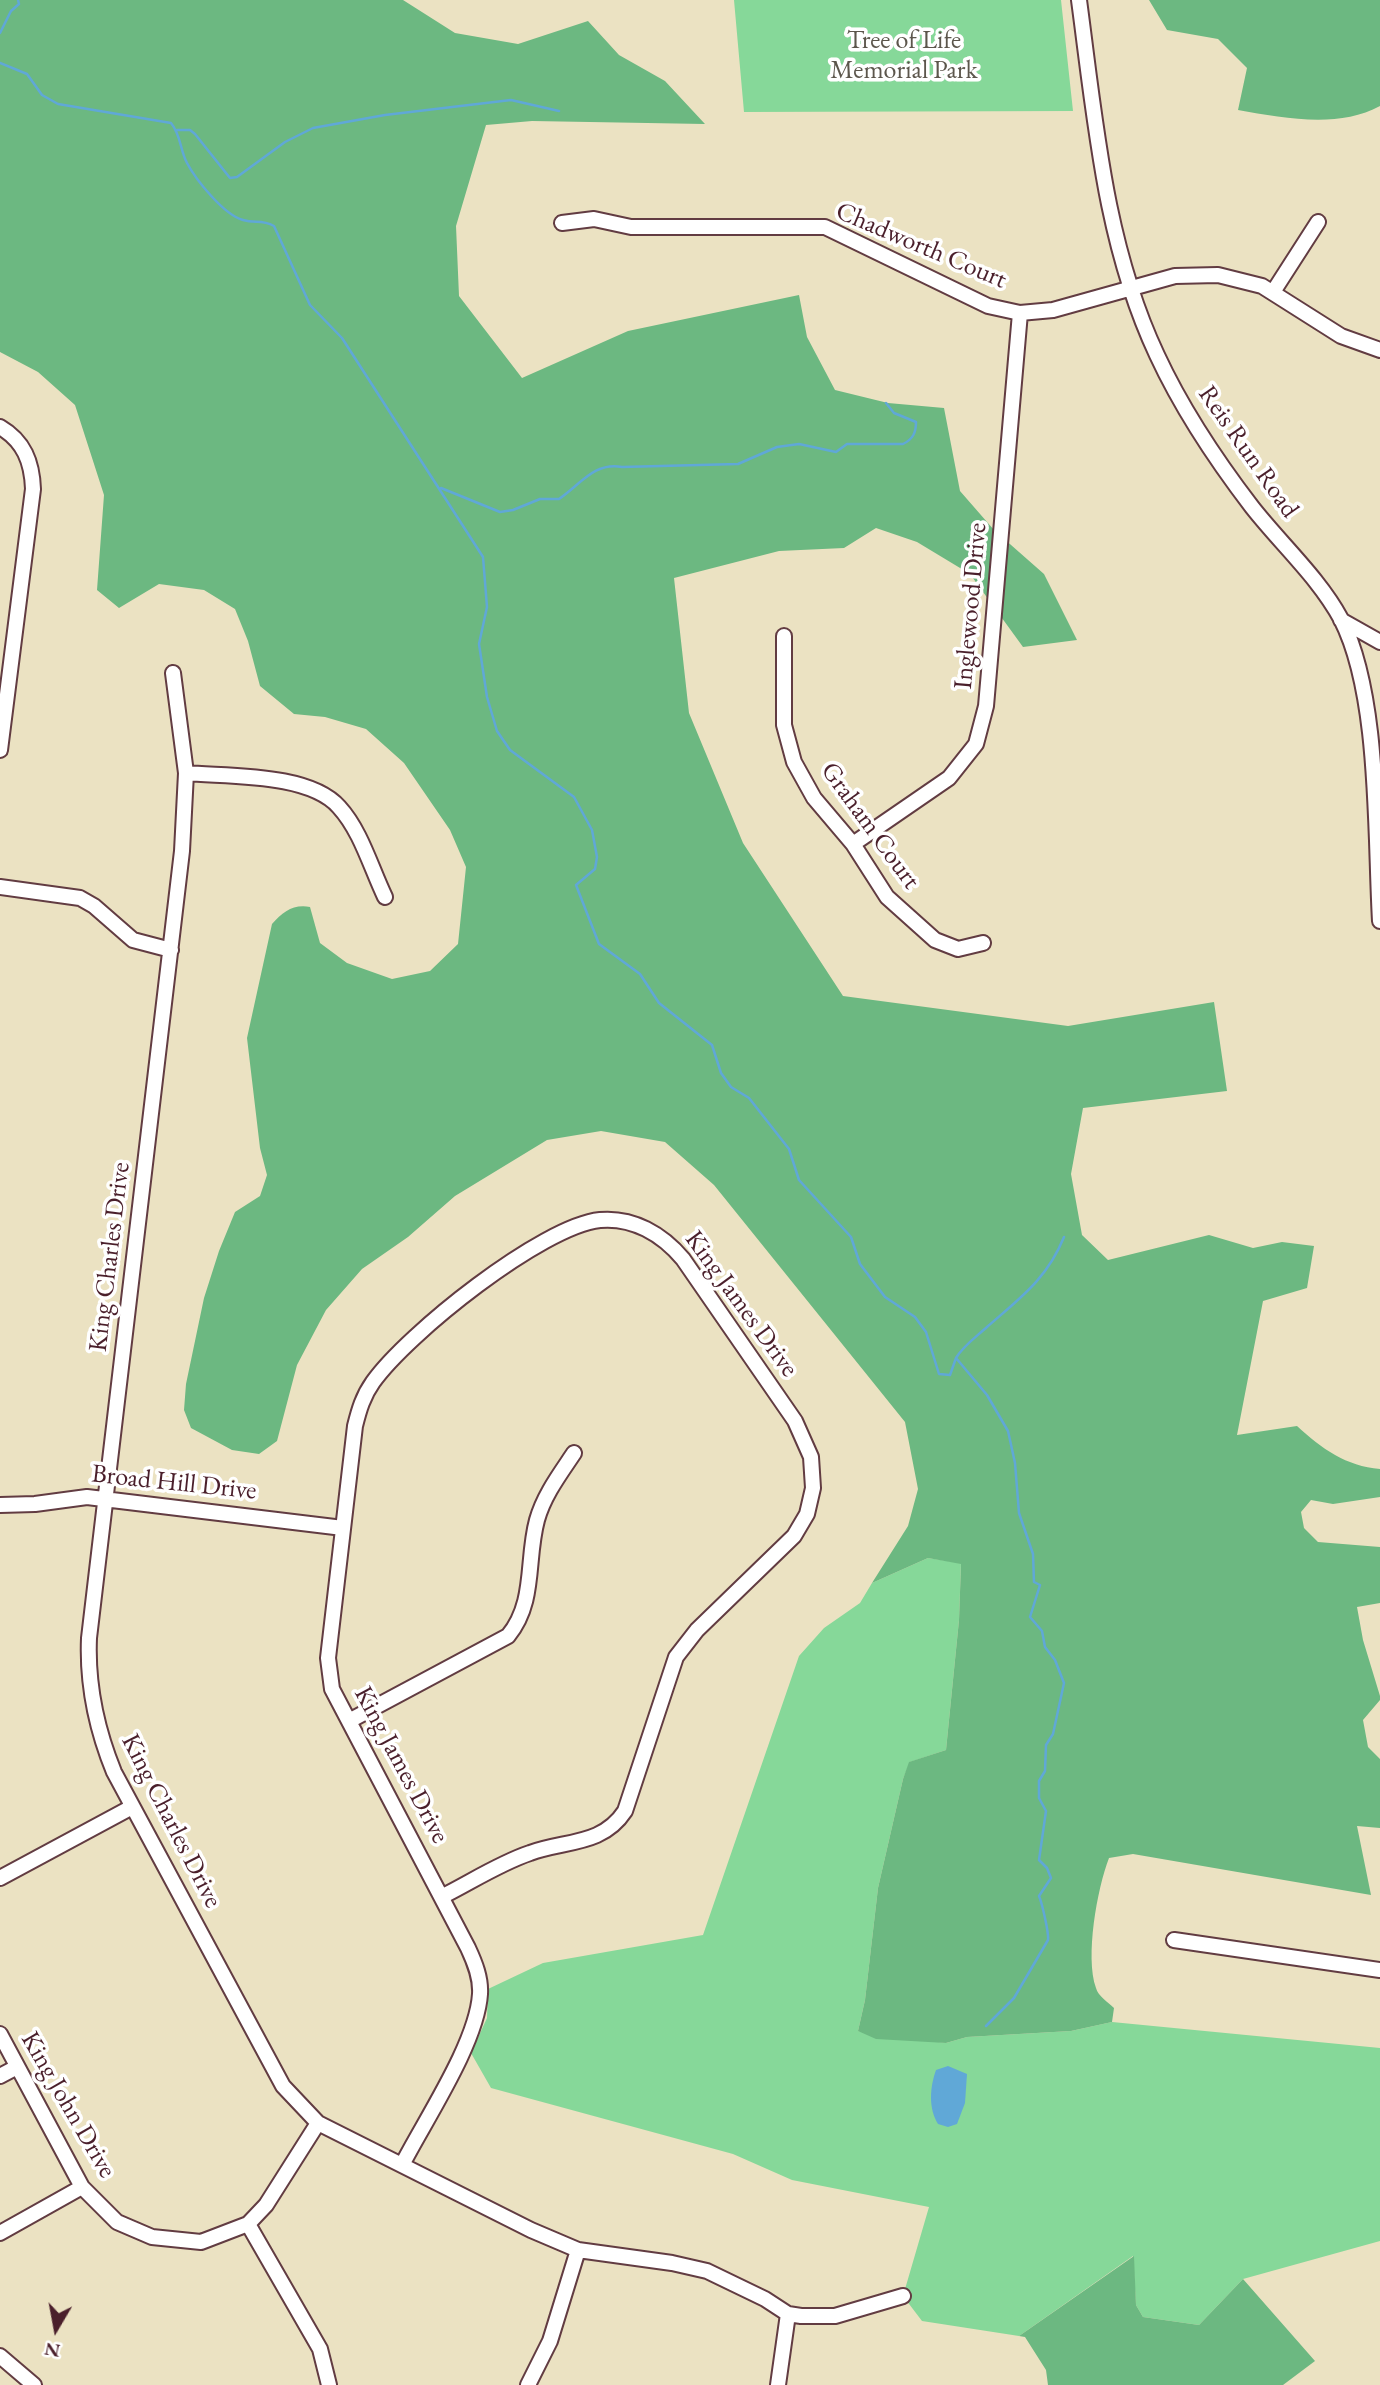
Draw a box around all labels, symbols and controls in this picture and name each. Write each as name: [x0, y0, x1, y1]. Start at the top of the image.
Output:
park label: Tree of Life Memorial Park: [830, 25, 978, 86]
street label: Chadworth Court: [831, 196, 1011, 296]
street label: Reis Run Road: [1191, 380, 1305, 524]
street label: Inglewood Drive: [948, 521, 994, 691]
street label: Graham Court: [814, 757, 926, 895]
street label: King Charles Drive: [83, 1160, 137, 1354]
street label: King James Drive: [678, 1225, 804, 1383]
street label: Broad Hill Drive: [90, 1459, 258, 1507]
street label: King James Drive: [347, 1681, 455, 1849]
street label: King Charles Drive: [114, 1729, 228, 1913]
street label: King John Drive: [14, 2026, 122, 2184]
north arrow: [21, 2294, 91, 2364]
text: N: [43, 2337, 62, 2364]

